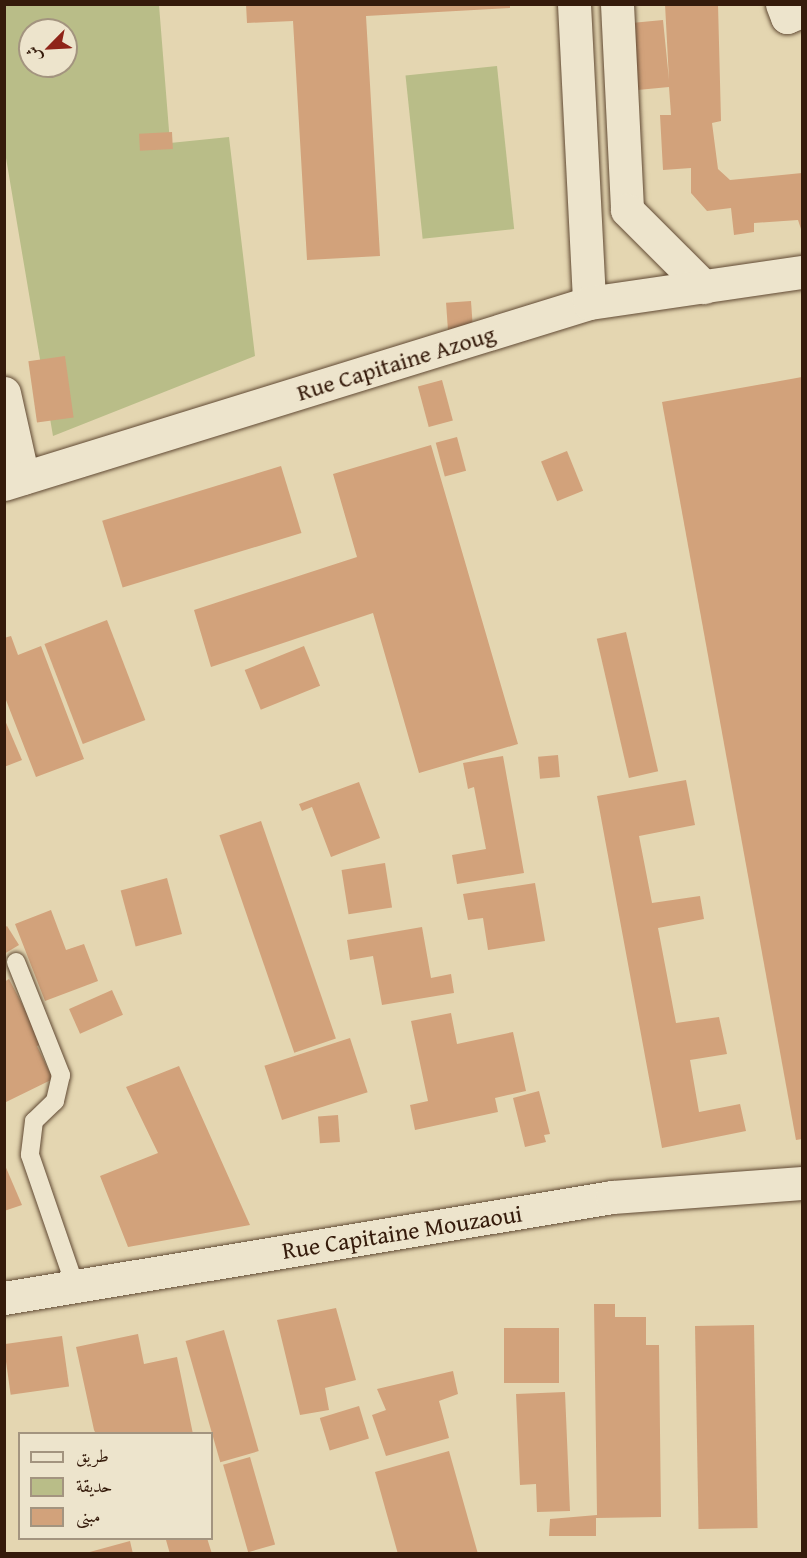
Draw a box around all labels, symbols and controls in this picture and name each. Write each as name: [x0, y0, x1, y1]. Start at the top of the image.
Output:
north arrow: [18, 18, 78, 78]
text: ش: [19, 42, 48, 67]
street label: Rue Capitaine Azoug: [293, 319, 499, 407]
street label: Rue Capitaine Mouzaoui: [280, 1199, 524, 1265]
legend: [18, 1432, 213, 1540]
text: طريق: [76, 1442, 109, 1469]
text: حديقة: [76, 1472, 112, 1499]
text: مبنى: [76, 1502, 101, 1529]

